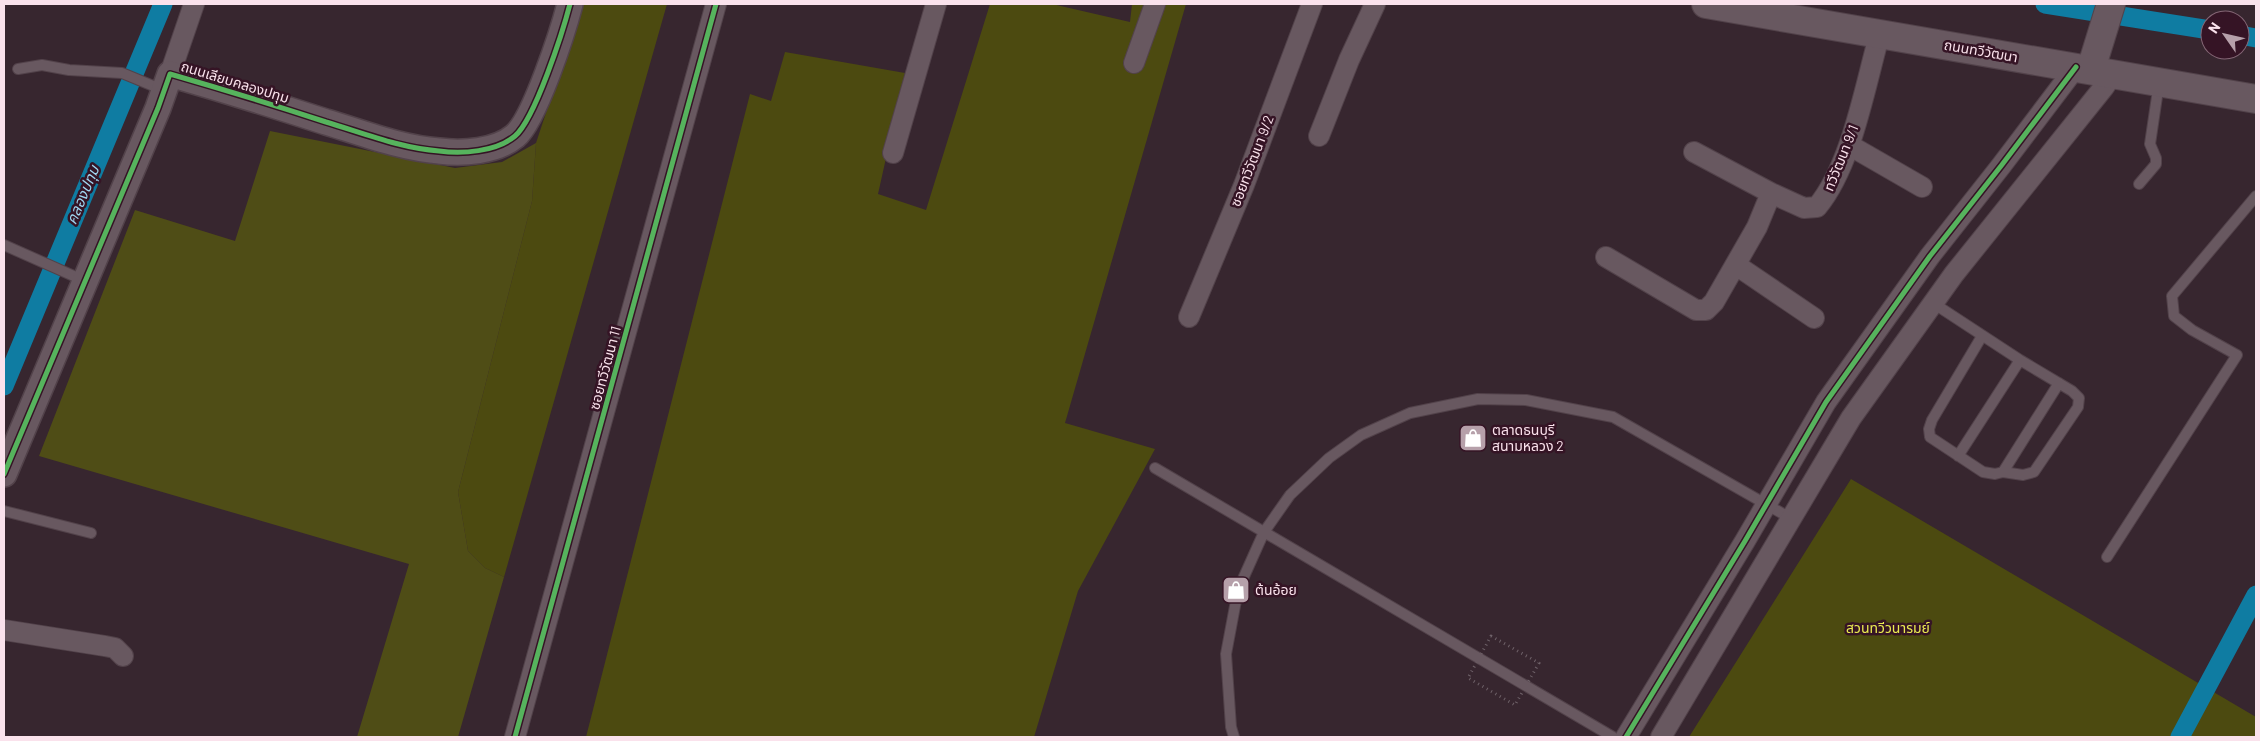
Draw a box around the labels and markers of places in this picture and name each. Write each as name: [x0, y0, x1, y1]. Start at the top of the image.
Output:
place label: ตลาดธนบุรี สนามหลวง 2: [1492, 421, 1564, 454]
shop icon: ตลาดธนบุรี สนามหลวง 2: [1458, 423, 1488, 453]
shop icon: ต้นอ้อย: [1221, 575, 1251, 605]
place label: ต้นอ้อย: [1255, 581, 1297, 598]

